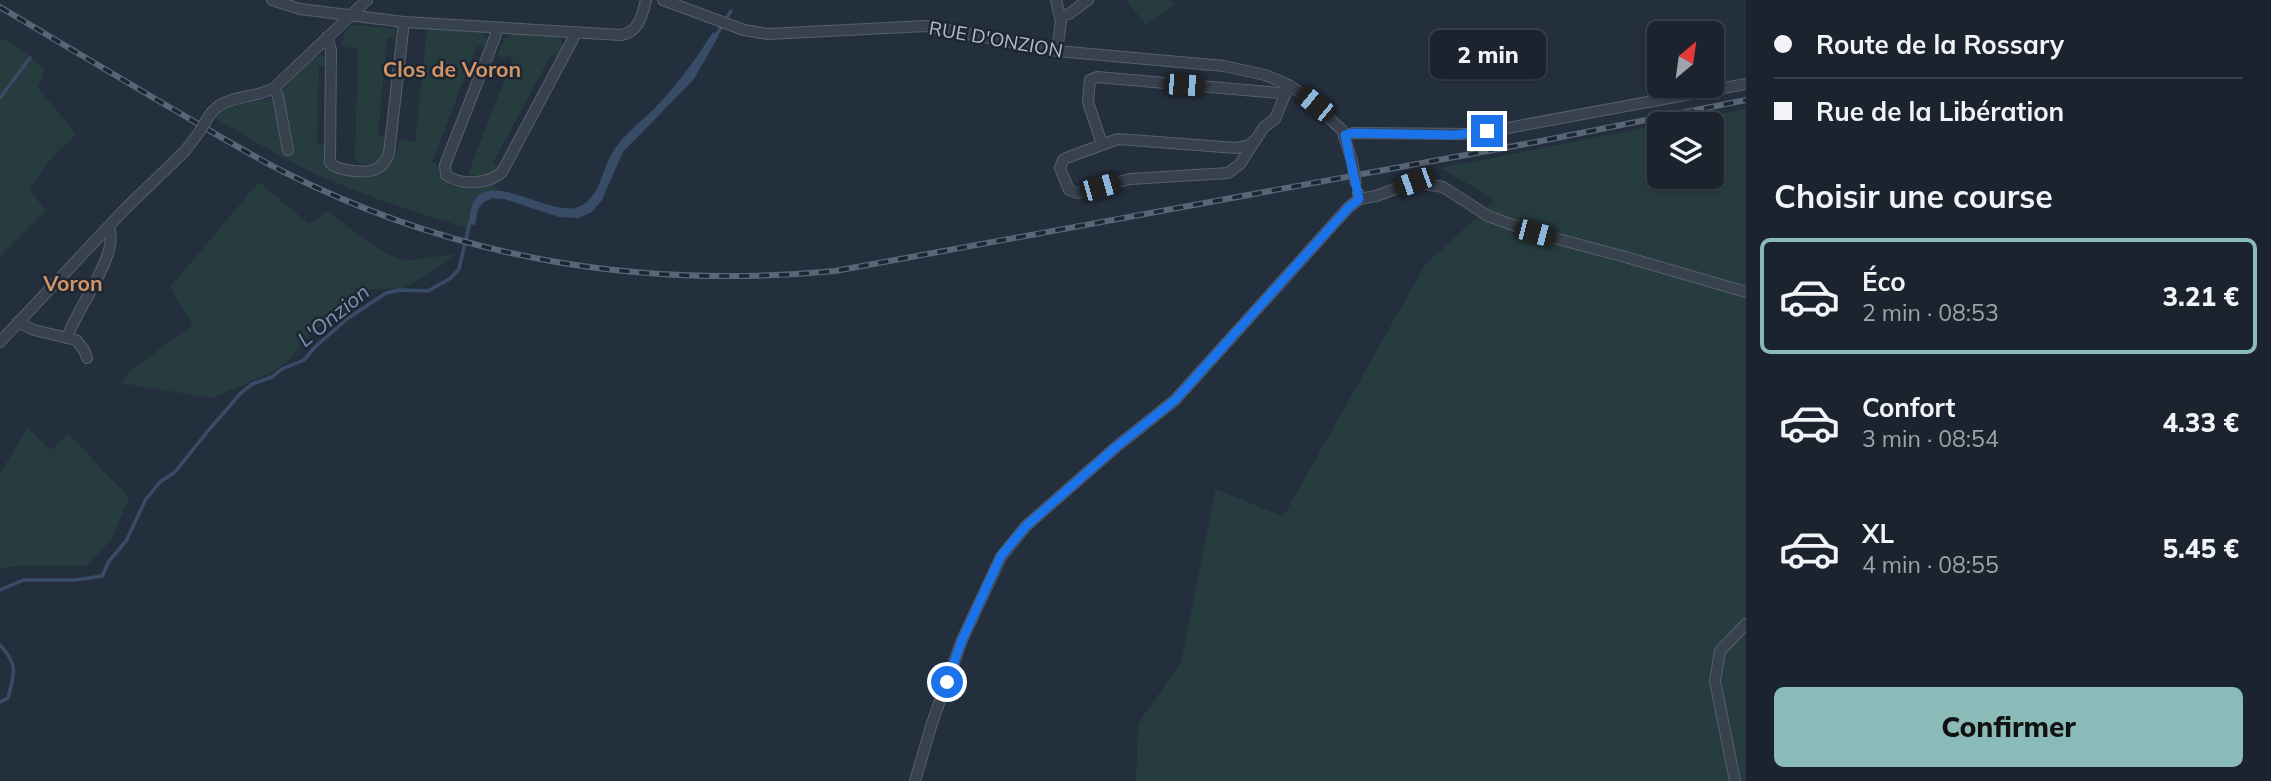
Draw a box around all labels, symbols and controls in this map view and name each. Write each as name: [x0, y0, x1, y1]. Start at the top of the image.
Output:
street label: RUE D'ONZION: [927, 15, 1065, 63]
north arrow: [1647, 21, 1724, 98]
map controls: [1647, 21, 1724, 189]
text: Route de la Rossary: [1816, 28, 2064, 61]
callout: 2 min: [1429, 30, 1545, 78]
text: 2 min: [1457, 40, 1519, 69]
district label: Clos de Voron: [383, 56, 521, 82]
car: [1163, 73, 1206, 97]
car: [1293, 83, 1338, 125]
text: Rue de la Libération: [1816, 95, 2064, 128]
button: layers: [1647, 112, 1724, 189]
route end: [1471, 115, 1503, 147]
car: [1391, 165, 1438, 199]
car: [1077, 171, 1124, 203]
text: Choisir une course: [1774, 176, 2053, 216]
car: [1512, 217, 1559, 249]
icon: car: [1778, 265, 1841, 328]
text: Éco: [1862, 265, 1906, 298]
district label: Voron: [42, 270, 103, 296]
water label: L'Onzion: [292, 278, 374, 352]
text: 3.21 €: [2163, 280, 2239, 313]
text: 2 min · 08:53: [1862, 298, 1999, 327]
icon: car: [1778, 391, 1841, 454]
text: Confort: [1862, 391, 1955, 424]
text: 4.33 €: [2163, 406, 2239, 439]
text: 3 min · 08:54: [1862, 424, 1999, 453]
icon: car: [1778, 517, 1841, 580]
text: XL: [1862, 517, 1894, 550]
text: 5.45 €: [2163, 532, 2239, 565]
text: 4 min · 08:55: [1862, 550, 1999, 579]
route start: [931, 666, 963, 698]
button: Confirmer: [1774, 687, 2243, 767]

